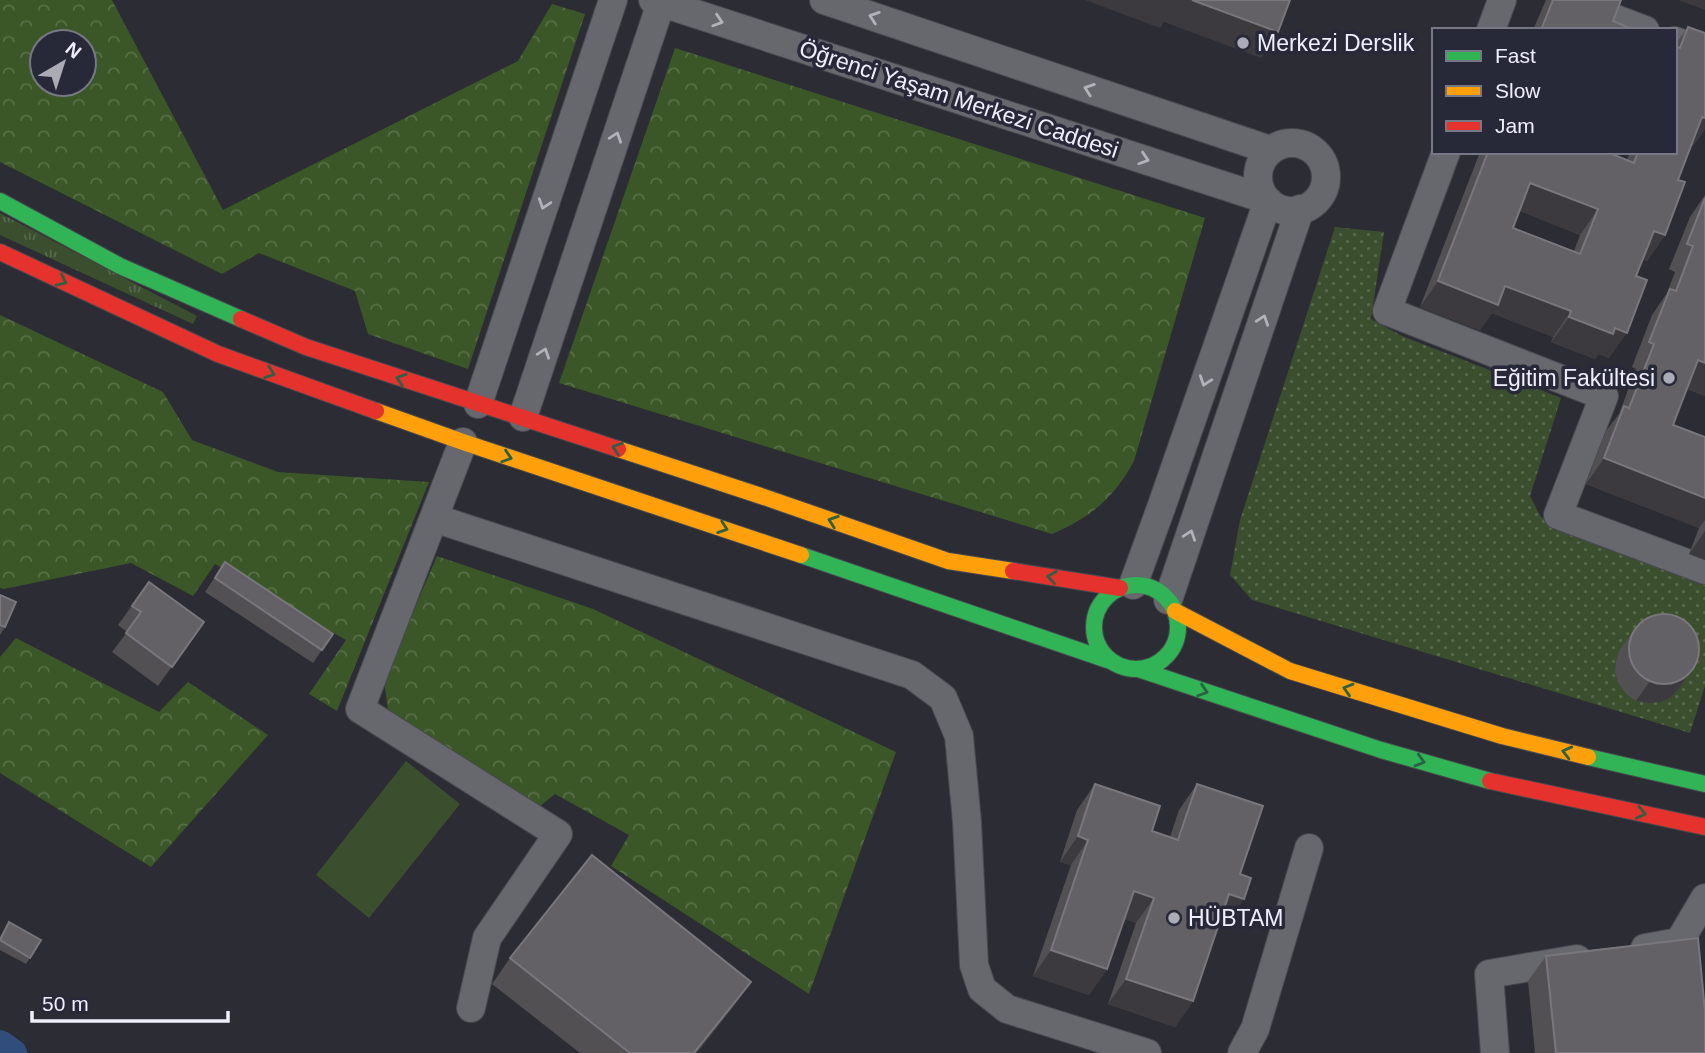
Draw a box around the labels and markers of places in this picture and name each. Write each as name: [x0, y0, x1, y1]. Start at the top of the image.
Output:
place label: Merkezi Derslik: [1257, 30, 1415, 56]
marker: Merkezi Derslik: [1235, 35, 1251, 51]
place label: Eğitim Fakültesi: [1493, 365, 1655, 391]
marker: Eğitim Fakültesi: [1661, 370, 1677, 386]
place label: HÜBTAM: [1188, 905, 1283, 931]
marker: HÜBTAM: [1166, 910, 1182, 926]

